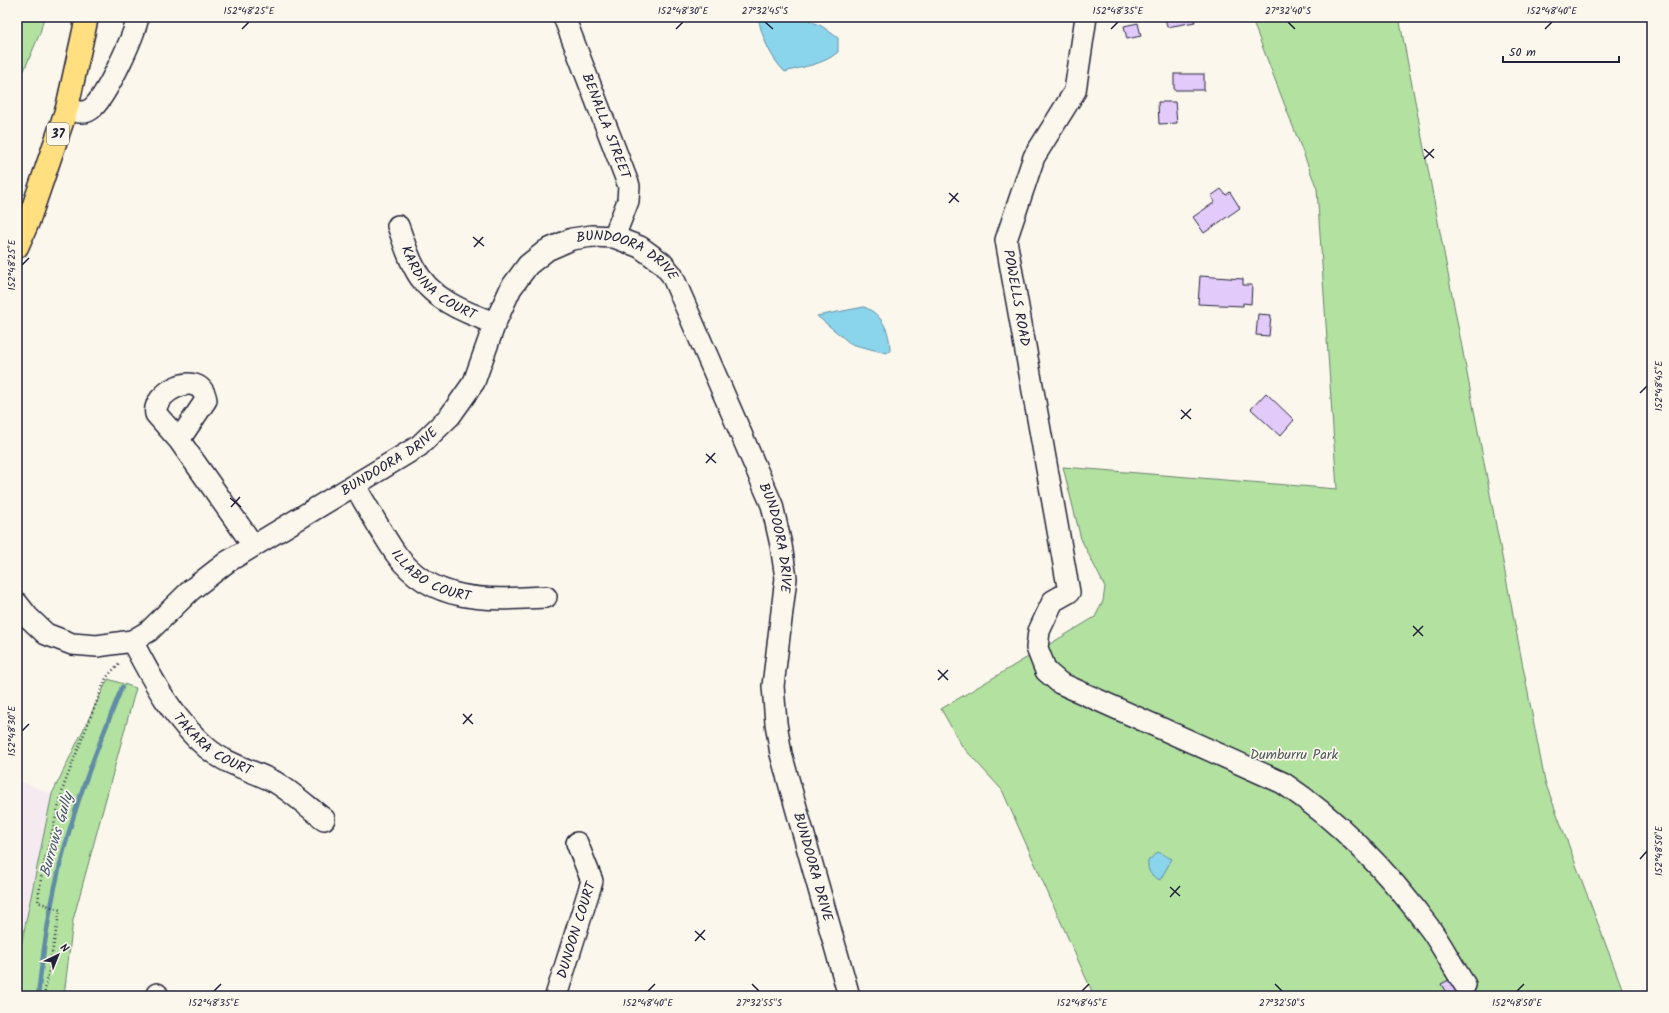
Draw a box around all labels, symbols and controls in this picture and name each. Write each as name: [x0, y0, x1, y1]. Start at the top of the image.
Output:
text: 152°48'25"E: [223, 3, 276, 19]
text: 152°48'30"E: [658, 3, 709, 19]
text: 27°32'45"S: [742, 3, 789, 19]
text: 152°48'35"E: [1093, 3, 1145, 19]
text: 27°32'40"S: [1265, 3, 1312, 19]
text: 152°48'40"E: [1527, 3, 1578, 19]
scale bar: [1503, 38, 1619, 64]
text: 50 m: [1509, 43, 1536, 62]
street label: BENALLA STREET: [576, 70, 637, 184]
road number: 37: [47, 123, 69, 145]
street label: BUNDOORA DRIVE: [575, 225, 684, 284]
text: 152°48'25"E: [4, 238, 20, 291]
street label: KARDINA COURT: [395, 242, 481, 327]
street label: POWELLS ROAD: [997, 248, 1036, 348]
text: 152°48'45"E: [1651, 359, 1667, 411]
street label: BUNDOORA DRIVE: [337, 421, 444, 502]
street label: BUNDOORA DRIVE: [753, 479, 797, 595]
street label: ILLABO COURT: [385, 545, 474, 608]
text: 152°48'30"E: [4, 705, 20, 756]
street label: TAKARA COURT: [167, 708, 257, 782]
park label: Dumburru Park: [1250, 744, 1338, 766]
water label: Burrows Gully: [34, 788, 81, 880]
street label: BUNDOORA DRIVE: [787, 810, 839, 925]
text: 152°48'50"E: [1651, 825, 1667, 876]
street label: DUNOON COURT: [551, 878, 603, 981]
north arrow: [38, 935, 78, 975]
text: N: [55, 939, 73, 957]
text: 152°48'35"E: [189, 995, 241, 1011]
text: 152°48'40"E: [623, 995, 674, 1011]
text: 27°32'55"S: [736, 995, 783, 1011]
text: 152°48'45"E: [1057, 995, 1109, 1011]
text: 27°32'50"S: [1259, 995, 1306, 1011]
text: 152°48'50"E: [1492, 995, 1543, 1011]

